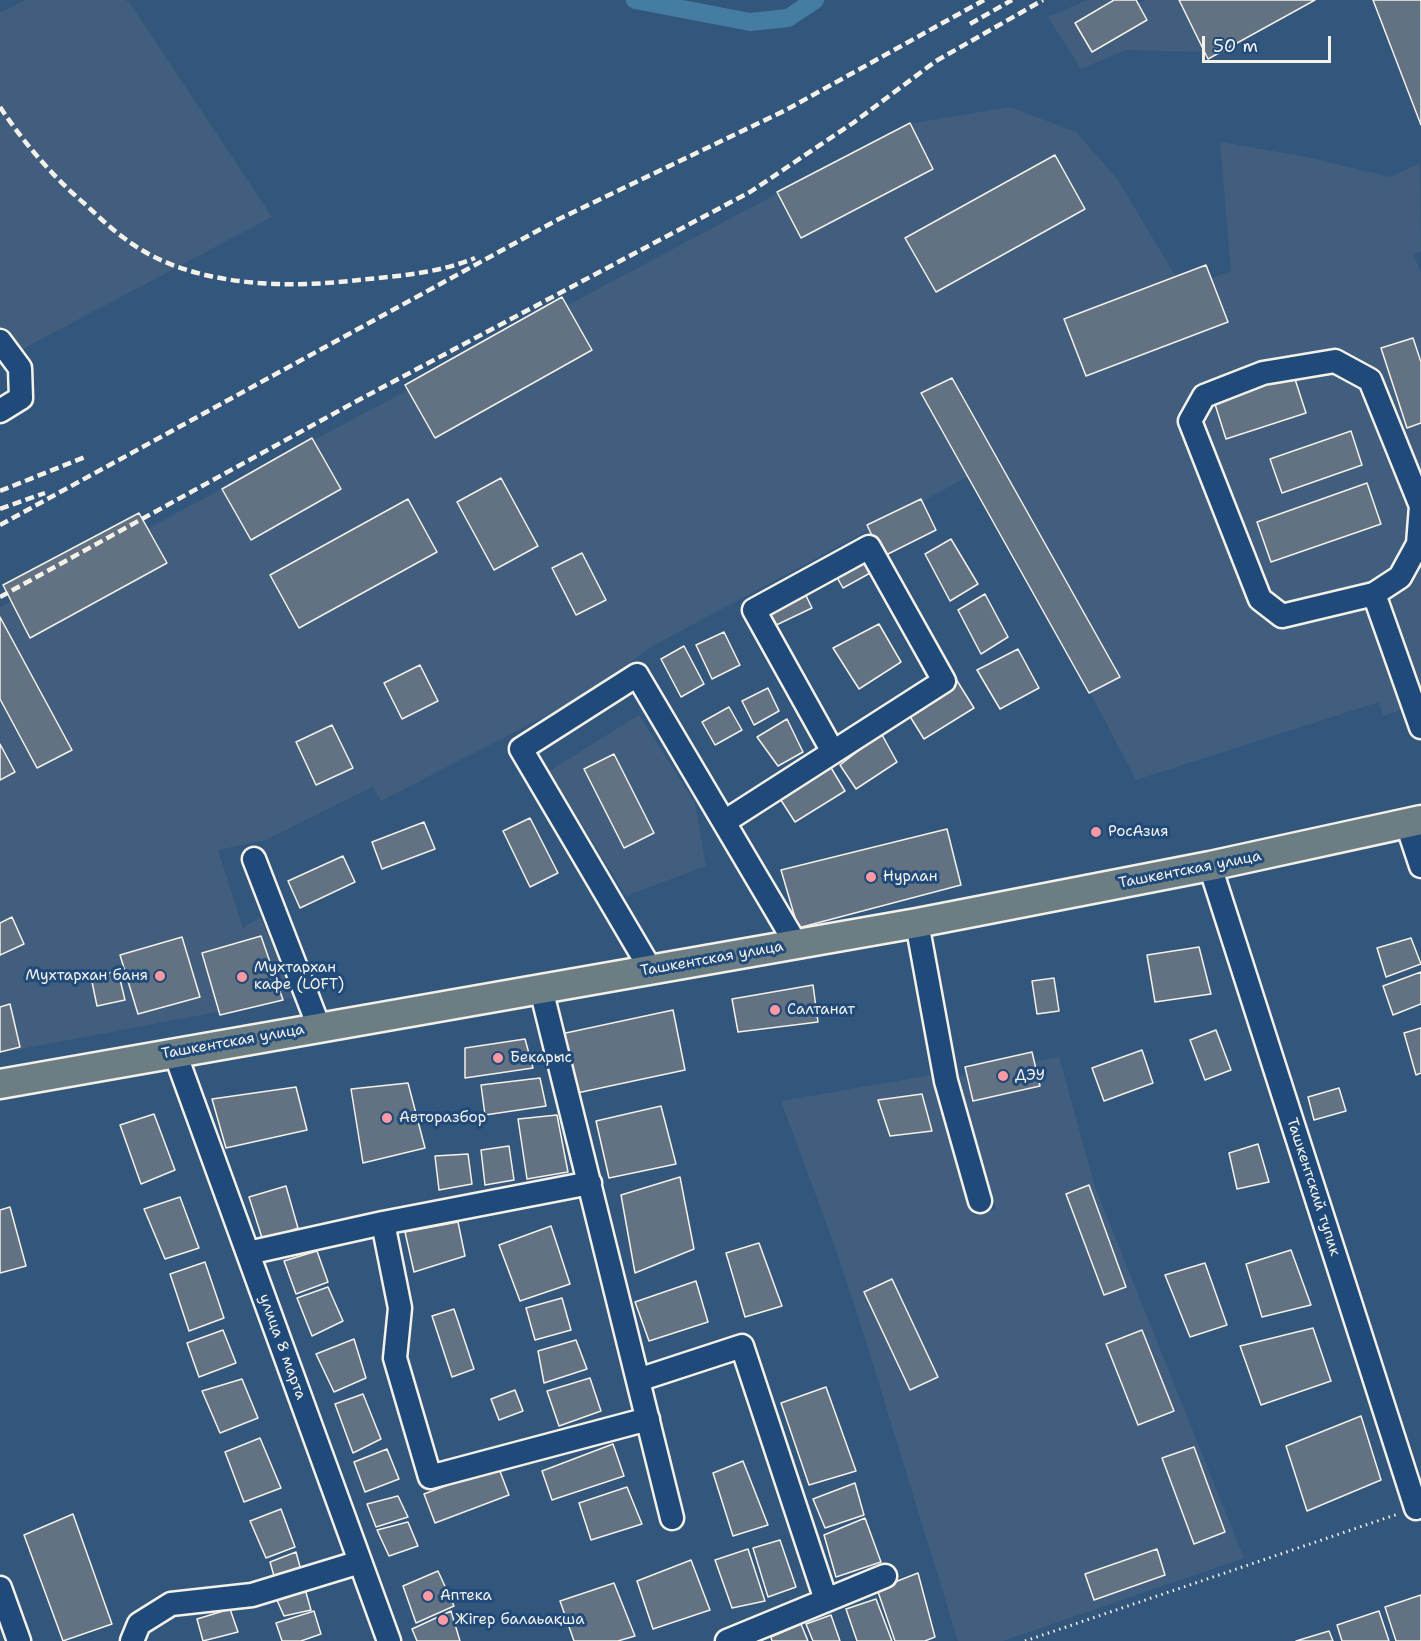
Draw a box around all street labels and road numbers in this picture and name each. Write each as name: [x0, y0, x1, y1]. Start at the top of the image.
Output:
street label: Ташкентская улица: [1117, 847, 1263, 893]
street label: Ташкентская улица: [639, 938, 785, 980]
street label: Ташкентская улица: [160, 1021, 306, 1063]
street label: Ташкентский тупик: [1282, 1116, 1344, 1258]
street label: улица 8 марта: [255, 1292, 309, 1402]

